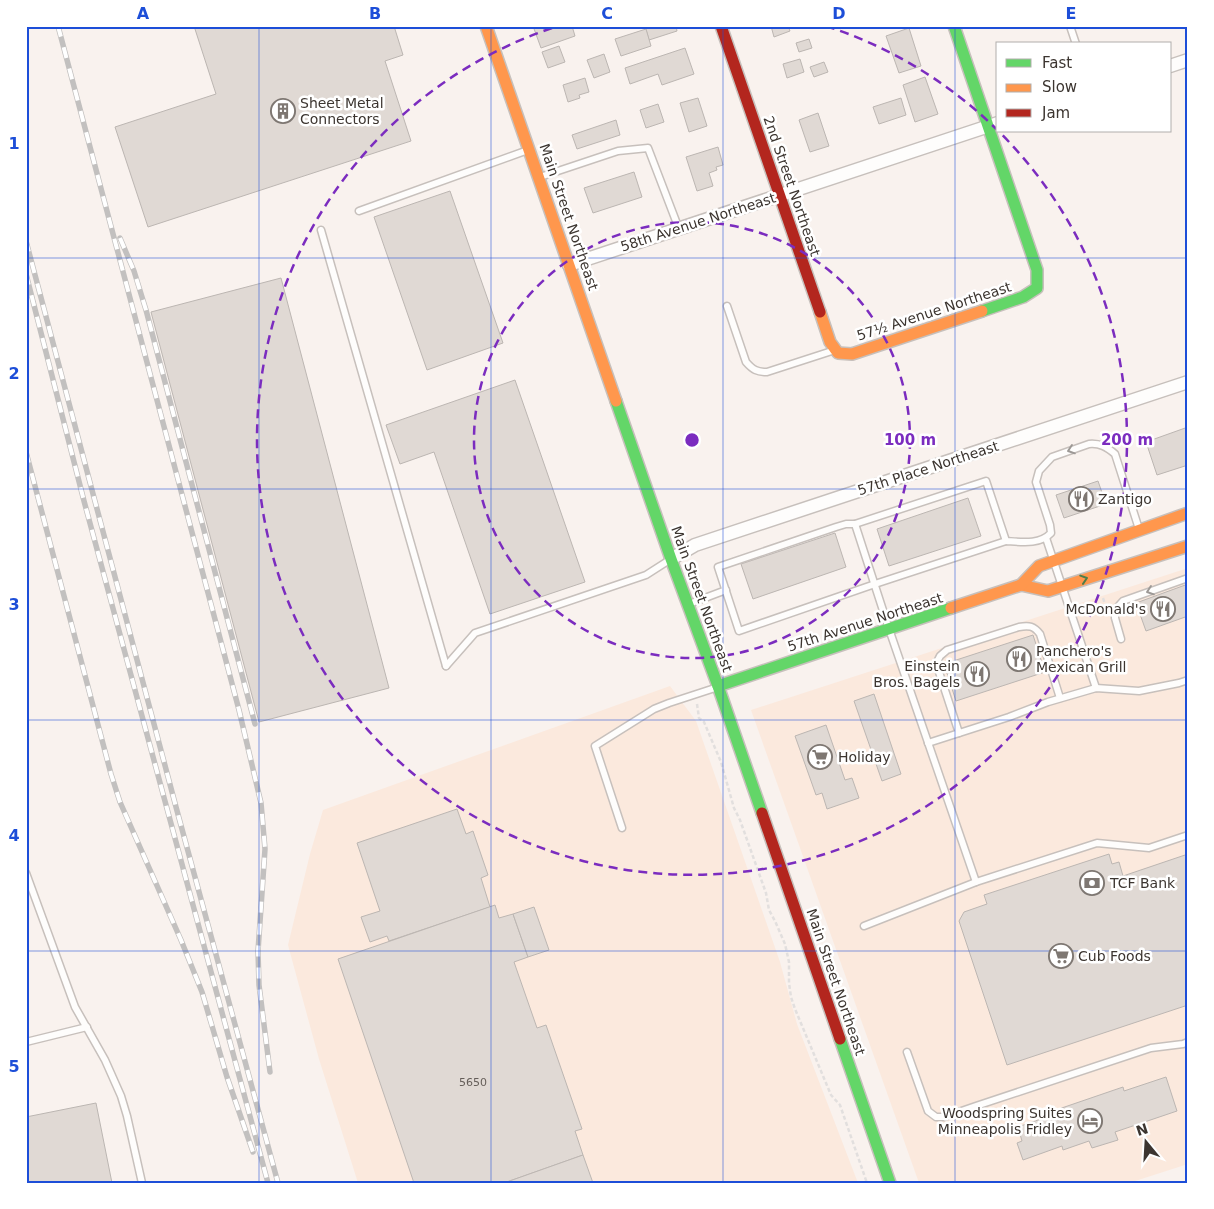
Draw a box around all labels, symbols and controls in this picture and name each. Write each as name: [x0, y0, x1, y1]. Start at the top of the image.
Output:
text: A: [137, 4, 150, 23]
text: B: [369, 4, 381, 23]
text: C: [601, 4, 613, 23]
text: D: [832, 4, 846, 23]
text: E: [1066, 4, 1076, 23]
legend: [996, 42, 1172, 132]
text: Fast: [1042, 54, 1072, 72]
text: Slow: [1042, 78, 1077, 96]
place label: Sheet Metal Connectors: [300, 95, 384, 127]
building icon: Sheet Metal Connectors: [270, 98, 296, 124]
text: Jam: [1041, 104, 1070, 122]
street label: 2nd Street Northeast: [760, 114, 824, 259]
text: 1: [8, 134, 20, 153]
street label: Main Street Northeast: [536, 142, 602, 293]
street label: 58th Avenue Northeast: [618, 189, 778, 255]
street label: 57½ Avenue Northeast: [855, 278, 1014, 344]
text: 2: [8, 364, 20, 383]
centre of rings: [683, 431, 701, 449]
text: 100 m: [884, 431, 936, 449]
text: 200 m: [1101, 431, 1153, 449]
street label: 57th Place Northeast: [855, 437, 1001, 498]
one-way arrow: [1067, 445, 1076, 455]
restaurant icon: Zantigo: [1068, 486, 1094, 512]
place label: Zantigo: [1098, 491, 1152, 507]
street label: Main Street Northeast: [668, 524, 736, 675]
one-way arrow: [1080, 574, 1088, 584]
one-way arrow: [1146, 585, 1154, 595]
street label: 57th Avenue Northeast: [785, 589, 945, 655]
text: 3: [8, 595, 20, 614]
restaurant icon: McDonald's: [1150, 596, 1176, 622]
place label: McDonald's: [1066, 601, 1146, 617]
place label: Panchero's Mexican Grill: [1036, 643, 1127, 675]
restaurant icon: Panchero's Mexican Grill: [1006, 646, 1032, 672]
place label: Einstein Bros. Bagels: [873, 658, 960, 690]
restaurant icon: Einstein Bros. Bagels: [964, 661, 990, 687]
supermarket icon: Holiday: [807, 744, 833, 770]
place label: Holiday: [838, 749, 891, 765]
text: 4: [8, 826, 20, 845]
bank icon: TCF Bank: [1079, 870, 1105, 896]
place label: TCF Bank: [1109, 875, 1176, 891]
street label: Main Street Northeast: [803, 907, 869, 1058]
supermarket icon: Cub Foods: [1048, 943, 1074, 969]
place label: Cub Foods: [1078, 948, 1151, 964]
text: 5: [8, 1057, 20, 1076]
house number: 5650: [459, 1076, 487, 1089]
place label: Woodspring Suites Minneapolis Fridley: [938, 1105, 1072, 1137]
hotel icon: Woodspring Suites Minneapolis Fridley: [1077, 1108, 1103, 1134]
north arrow: [1122, 1116, 1172, 1166]
text: N: [1134, 1120, 1150, 1139]

